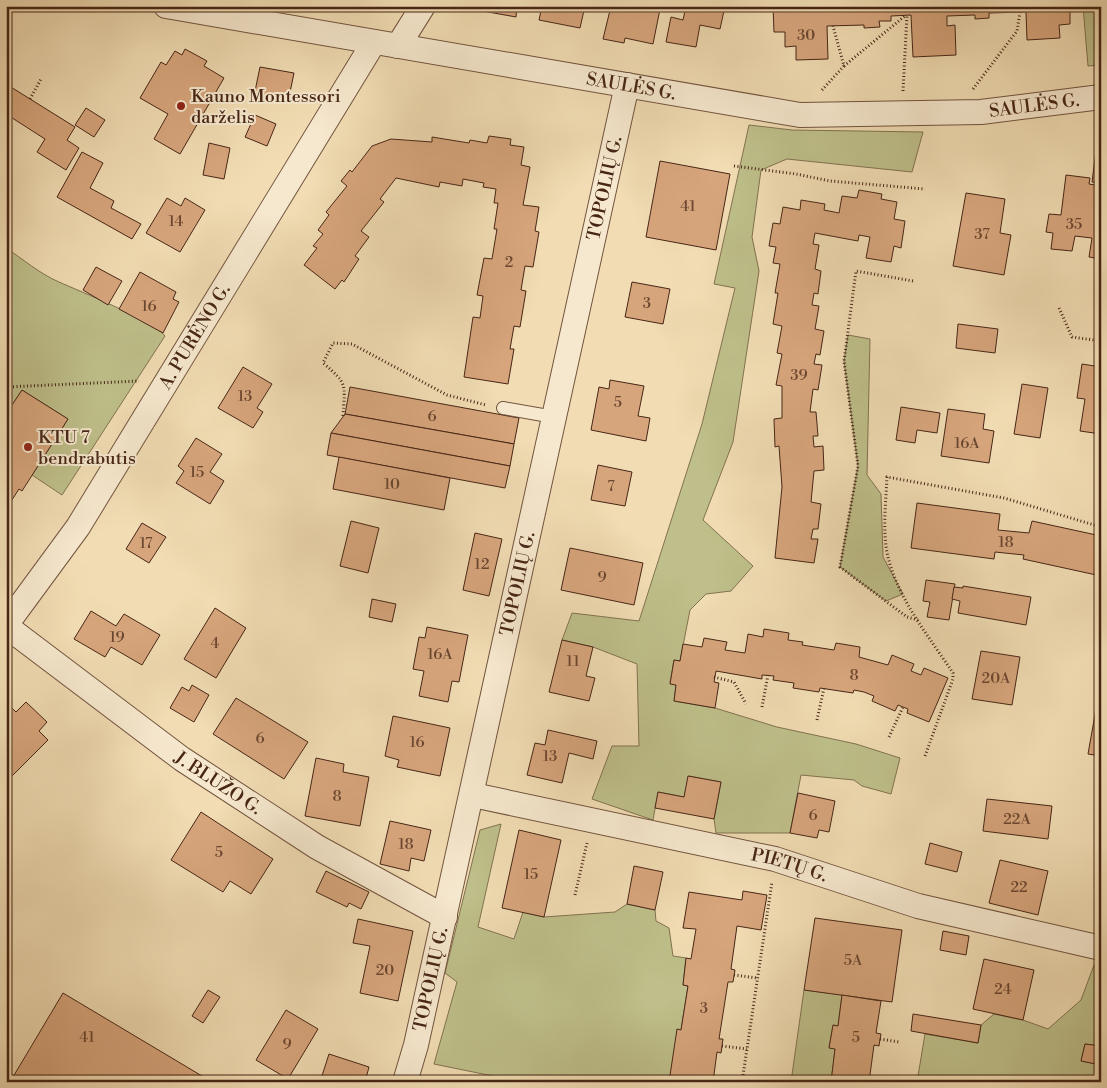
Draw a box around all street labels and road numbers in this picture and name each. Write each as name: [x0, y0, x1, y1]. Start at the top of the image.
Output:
street label: SAULĖS G.: [585, 67, 678, 105]
street label: SAULĖS G.: [988, 88, 1081, 122]
street label: TOPOLIŲ G.: [582, 134, 627, 242]
street label: A. PURĖNO G.: [153, 279, 235, 394]
street label: TOPOLIŲ G.: [495, 529, 540, 638]
street label: J. BLUŽO G.: [169, 745, 266, 819]
street label: PIETŲ G.: [749, 843, 830, 887]
street label: TOPOLIŲ G.: [408, 925, 453, 1034]

